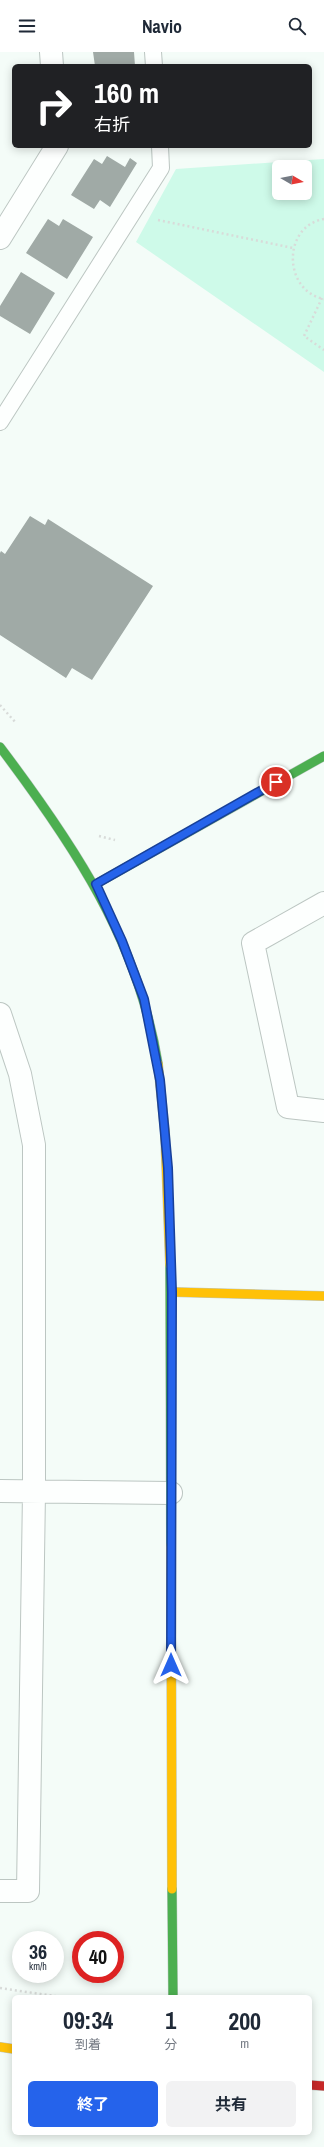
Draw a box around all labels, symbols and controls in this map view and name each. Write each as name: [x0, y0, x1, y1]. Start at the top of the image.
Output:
text: Navio: [142, 14, 182, 39]
icon: menu: [16, 15, 38, 37]
icon: search: [286, 15, 308, 37]
text: 160 m: [94, 74, 159, 112]
icon: right: [28, 80, 80, 132]
text: 右折: [94, 112, 130, 137]
north arrow: [272, 160, 312, 200]
map controls: [272, 160, 312, 200]
pin: [259, 765, 293, 799]
icon: arrive: [265, 771, 287, 793]
position arrow: [150, 1644, 192, 1686]
speed limit sign: 40: [72, 1931, 124, 1983]
text: 36: [29, 1938, 47, 1965]
text: km/h: [29, 1960, 47, 1973]
text: 09:34: [63, 2004, 113, 2036]
text: 1: [165, 2004, 176, 2036]
text: 200: [228, 2005, 261, 2037]
text: m: [240, 2035, 249, 2052]
text: 到着: [75, 2036, 101, 2053]
text: 分: [164, 2036, 177, 2053]
button: 終了: [28, 2081, 158, 2127]
button: 共有: [166, 2081, 296, 2127]

